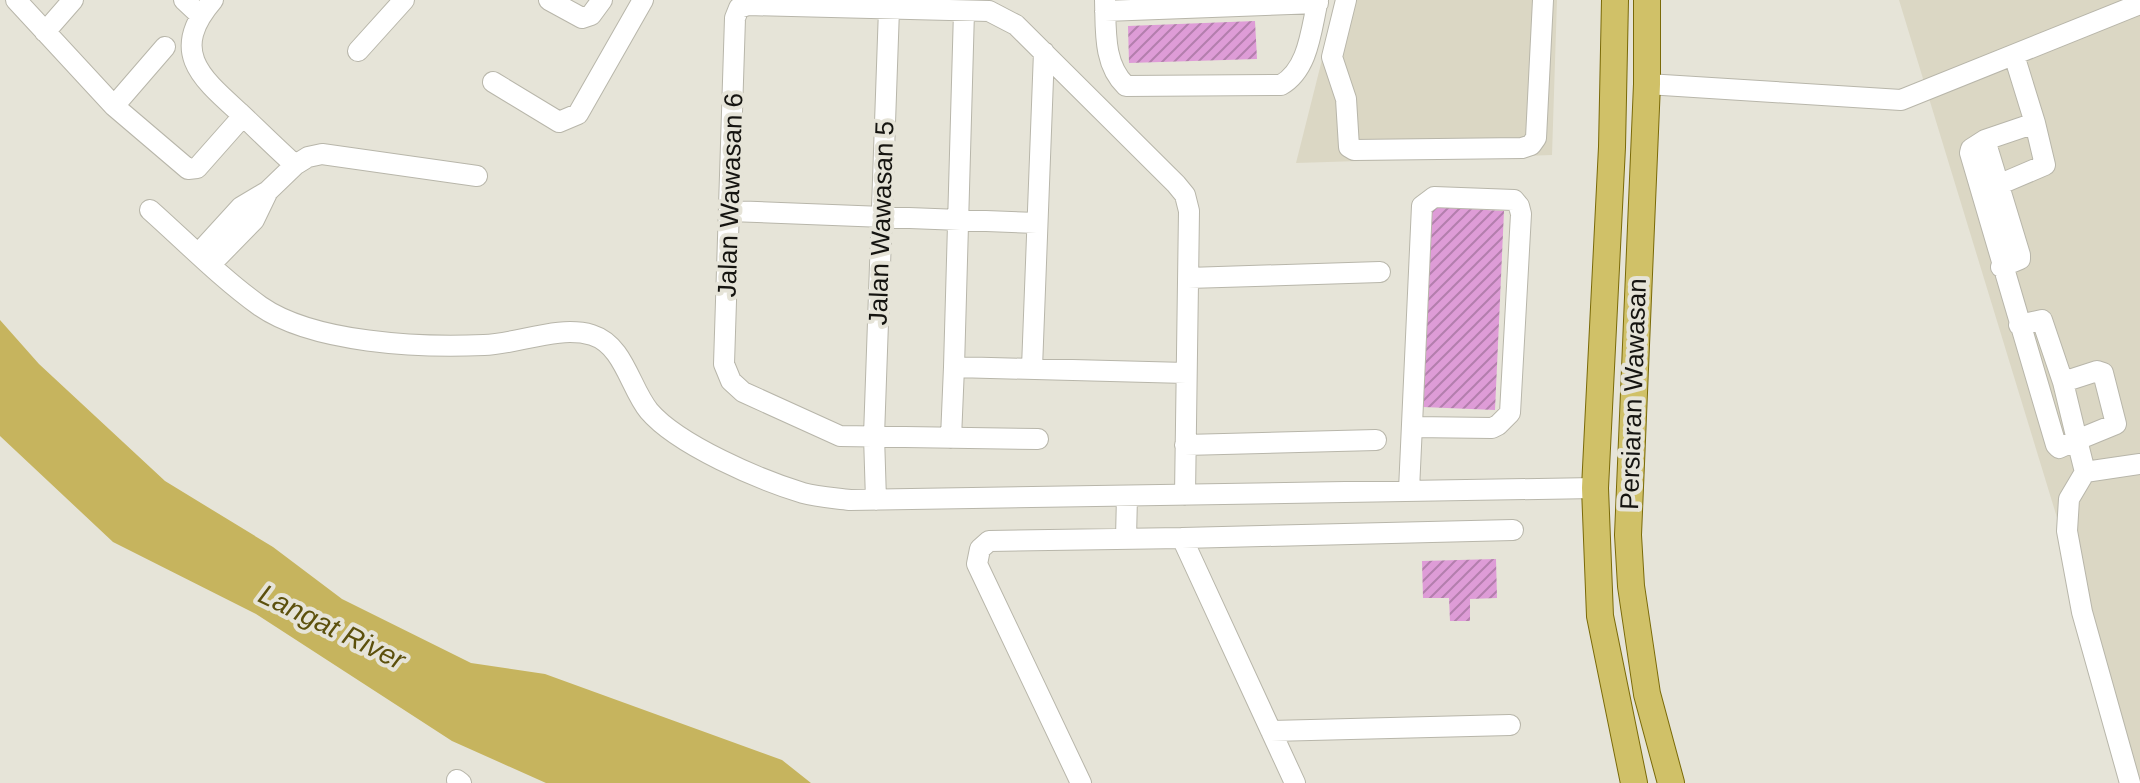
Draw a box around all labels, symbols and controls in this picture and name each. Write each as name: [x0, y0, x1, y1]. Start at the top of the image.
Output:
street label: Jalan Wawasan 6: [711, 92, 749, 298]
street label: Jalan Wawasan 5: [862, 120, 900, 326]
street label: Persiaran Wawasan: [1614, 278, 1652, 510]
water label: Langat River: [254, 578, 412, 676]

